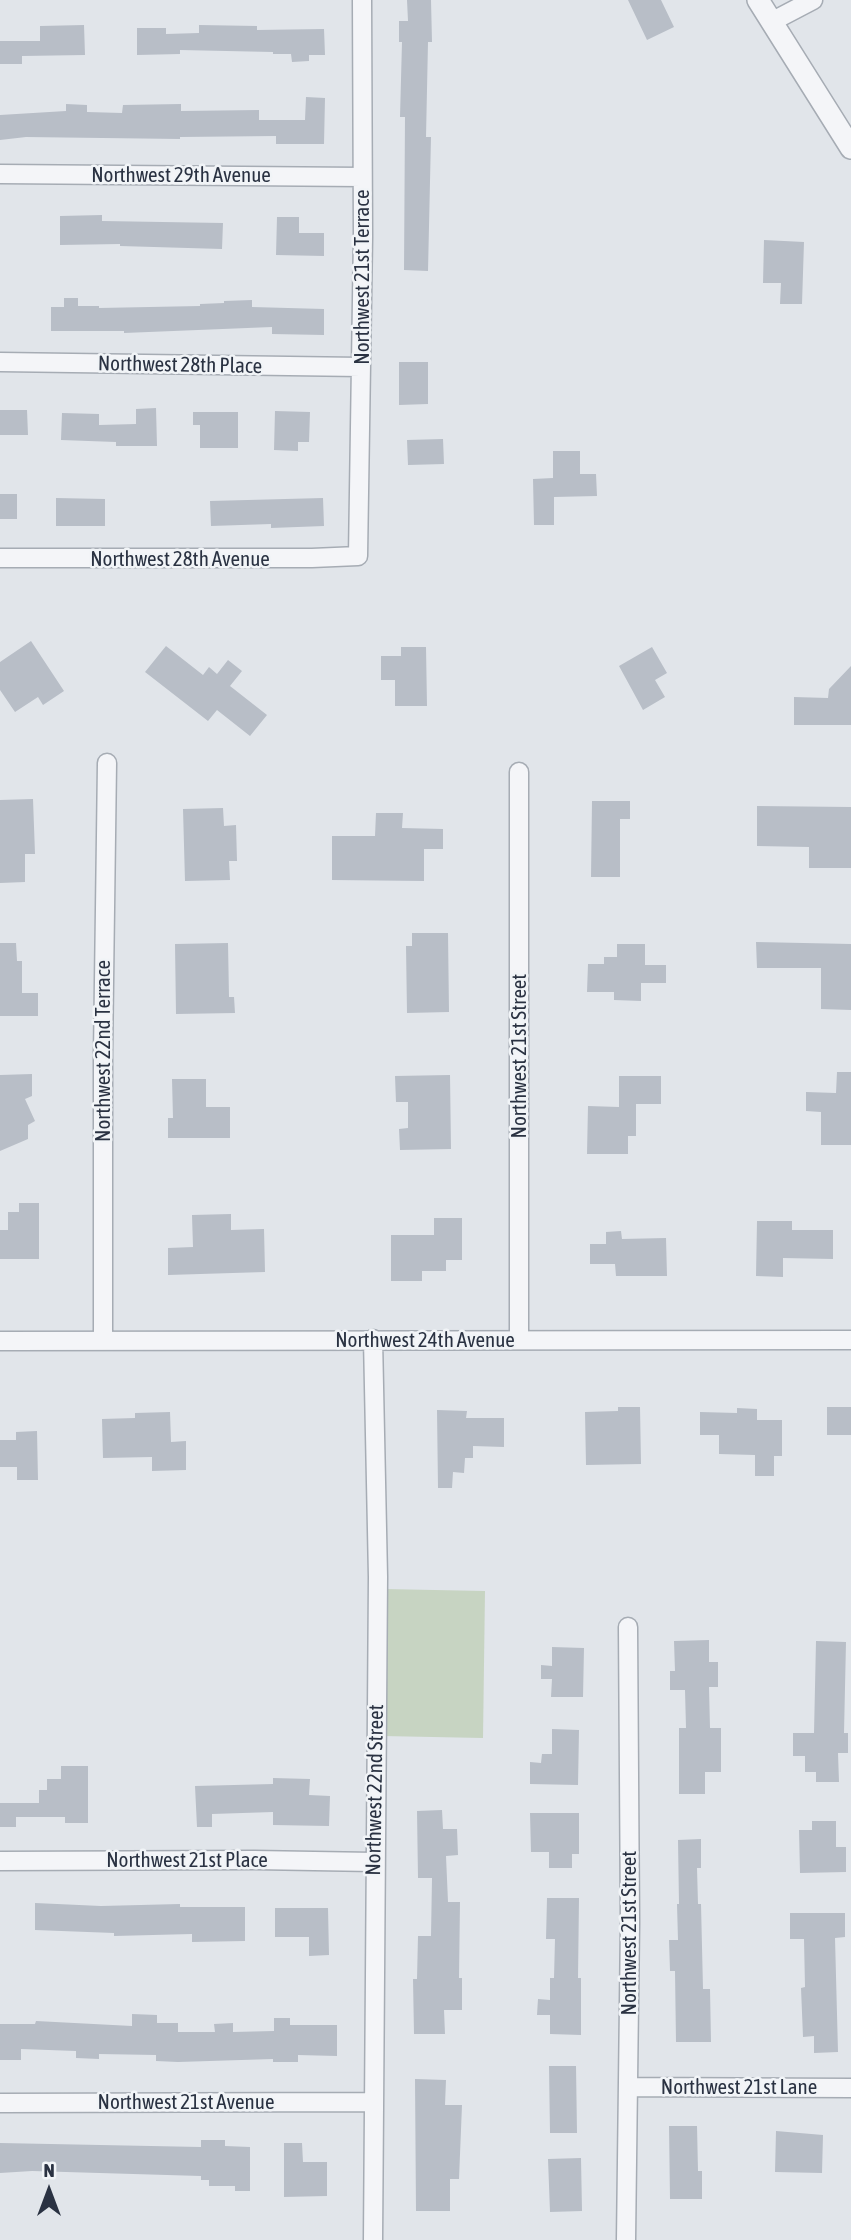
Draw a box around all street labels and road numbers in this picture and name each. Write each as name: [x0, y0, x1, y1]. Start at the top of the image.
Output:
street label: Northwest 29th Avenue: [91, 162, 271, 188]
street label: Northwest 21st Terrace: [349, 189, 375, 365]
street label: Northwest 28th Place: [98, 351, 262, 379]
street label: Northwest 28th Avenue: [90, 546, 270, 572]
street label: Northwest 22nd Terrace: [90, 960, 116, 1142]
street label: Northwest 21st Street: [506, 974, 532, 1138]
street label: Northwest 24th Avenue: [335, 1327, 515, 1353]
street label: Northwest 22nd Street: [361, 1704, 389, 1876]
street label: Northwest 21st Place: [106, 1847, 268, 1873]
street label: Northwest 21st Street: [616, 1851, 642, 2015]
street label: Northwest 21st Lane: [661, 2074, 817, 2100]
street label: Northwest 21st Avenue: [98, 2089, 274, 2115]

